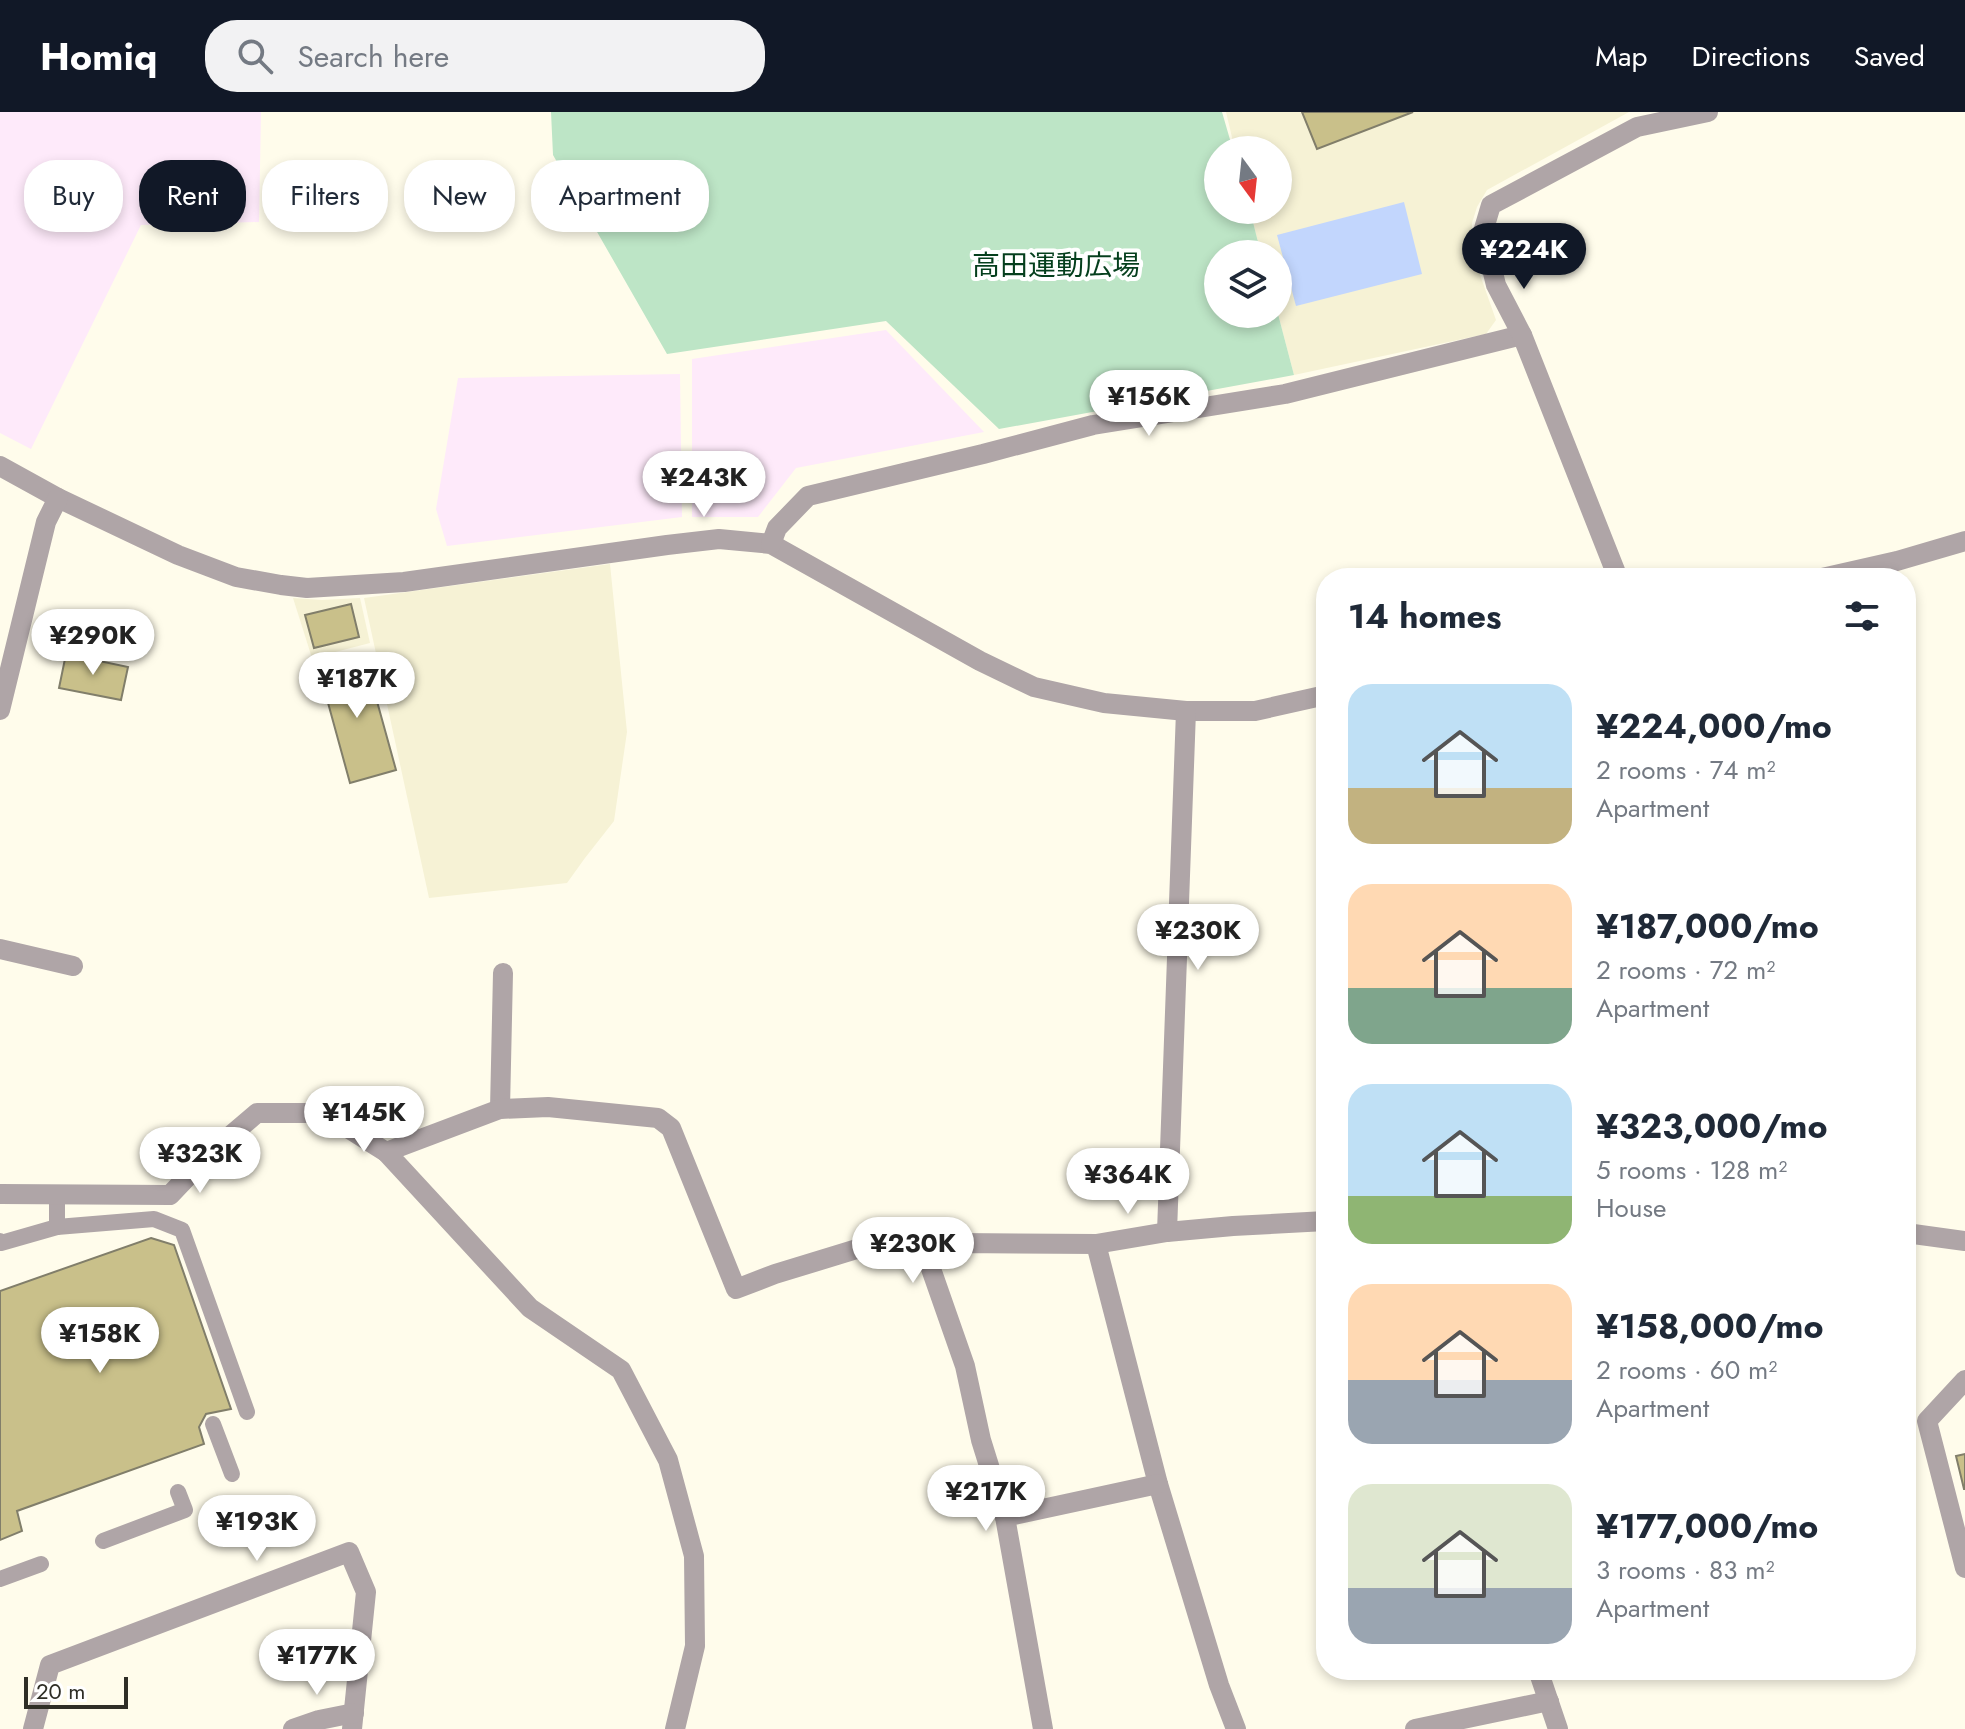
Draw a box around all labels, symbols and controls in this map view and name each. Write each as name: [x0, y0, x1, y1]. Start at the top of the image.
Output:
search box: [205, 20, 765, 92]
text: Homiq: [40, 29, 157, 84]
icon: search: [233, 34, 277, 78]
text: Search here: [297, 35, 449, 78]
text: Map: [1595, 36, 1647, 77]
text: Directions: [1691, 36, 1810, 77]
text: Saved: [1854, 36, 1925, 77]
north arrow: [1204, 136, 1292, 224]
map controls: [1204, 136, 1292, 328]
chip: Buy: [24, 160, 123, 232]
chip: Rent: [139, 160, 246, 232]
chip: Filters: [262, 160, 388, 232]
chip: New: [404, 160, 515, 232]
chip: Apartment: [531, 160, 709, 232]
pin: ¥224K: [1468, 223, 1580, 291]
text: ¥224K: [1480, 230, 1568, 268]
button: layers: [1204, 240, 1292, 328]
park label: 高田運動広場: [972, 245, 1140, 286]
pin: ¥156K: [1093, 370, 1205, 438]
text: ¥156K: [1108, 377, 1190, 415]
pin: ¥243K: [648, 451, 760, 519]
text: ¥243K: [661, 458, 747, 496]
text: 14 homes: [1348, 592, 1502, 641]
icon: filters: [1840, 594, 1884, 638]
pin: ¥290K: [37, 609, 149, 677]
text: ¥290K: [49, 616, 137, 654]
pin: ¥187K: [301, 652, 413, 720]
text: ¥187K: [317, 659, 397, 697]
text: ¥224,000/mo: [1596, 702, 1832, 751]
icon: home: [1412, 716, 1508, 812]
text: 2 rooms · 74 m²: [1596, 751, 1776, 789]
text: Apartment: [1596, 789, 1709, 827]
text: ¥187,000/mo: [1596, 902, 1819, 951]
pin: ¥230K: [1142, 904, 1254, 972]
text: ¥230K: [1155, 911, 1241, 949]
icon: home: [1412, 916, 1508, 1012]
text: 2 rooms · 72 m²: [1596, 951, 1775, 989]
text: Apartment: [1596, 989, 1709, 1027]
pin: ¥145K: [308, 1086, 420, 1154]
text: ¥145K: [322, 1093, 406, 1131]
text: ¥323,000/mo: [1596, 1102, 1828, 1151]
icon: home: [1412, 1116, 1508, 1212]
pin: ¥323K: [144, 1127, 256, 1195]
text: ¥323K: [158, 1134, 242, 1172]
pin: ¥364K: [1072, 1148, 1184, 1216]
text: 5 rooms · 128 m²: [1596, 1151, 1787, 1189]
text: ¥364K: [1084, 1155, 1172, 1193]
text: House: [1596, 1189, 1666, 1227]
pin: ¥230K: [857, 1217, 969, 1285]
text: ¥230K: [870, 1224, 956, 1262]
text: ¥158,000/mo: [1596, 1302, 1824, 1351]
pin: ¥158K: [44, 1307, 156, 1375]
text: ¥158K: [59, 1314, 141, 1352]
icon: home: [1412, 1316, 1508, 1412]
text: 2 rooms · 60 m²: [1596, 1351, 1777, 1389]
text: Apartment: [1596, 1389, 1709, 1427]
pin: ¥217K: [930, 1465, 1042, 1533]
text: ¥217K: [945, 1472, 1027, 1510]
pin: ¥193K: [201, 1495, 313, 1563]
text: ¥193K: [216, 1502, 298, 1540]
text: ¥177,000/mo: [1596, 1502, 1818, 1551]
icon: home: [1412, 1516, 1508, 1612]
text: 3 rooms · 83 m²: [1596, 1551, 1775, 1589]
text: Apartment: [1596, 1589, 1709, 1627]
pin: ¥177K: [261, 1629, 373, 1697]
text: ¥177K: [277, 1636, 357, 1674]
scale bar: [24, 1673, 128, 1709]
text: 20 m: [36, 1675, 85, 1707]

